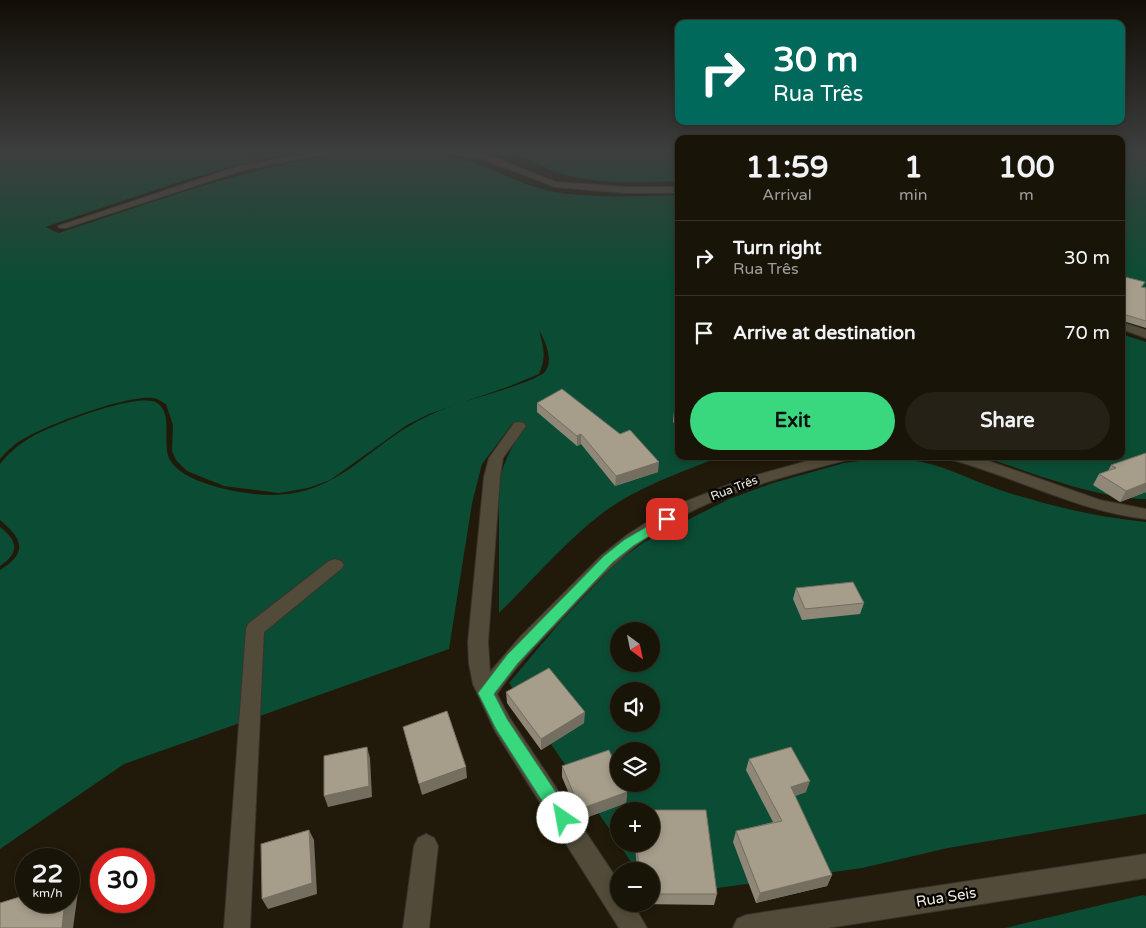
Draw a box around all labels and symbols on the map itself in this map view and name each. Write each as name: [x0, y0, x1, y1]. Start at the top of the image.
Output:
street label: Rua Três: [708, 473, 760, 503]
pin: [646, 498, 688, 540]
north arrow: [610, 622, 660, 672]
position arrow: [536, 791, 588, 843]
speed limit sign: 30: [90, 848, 155, 913]
street label: Rua Seis: [915, 883, 977, 911]

